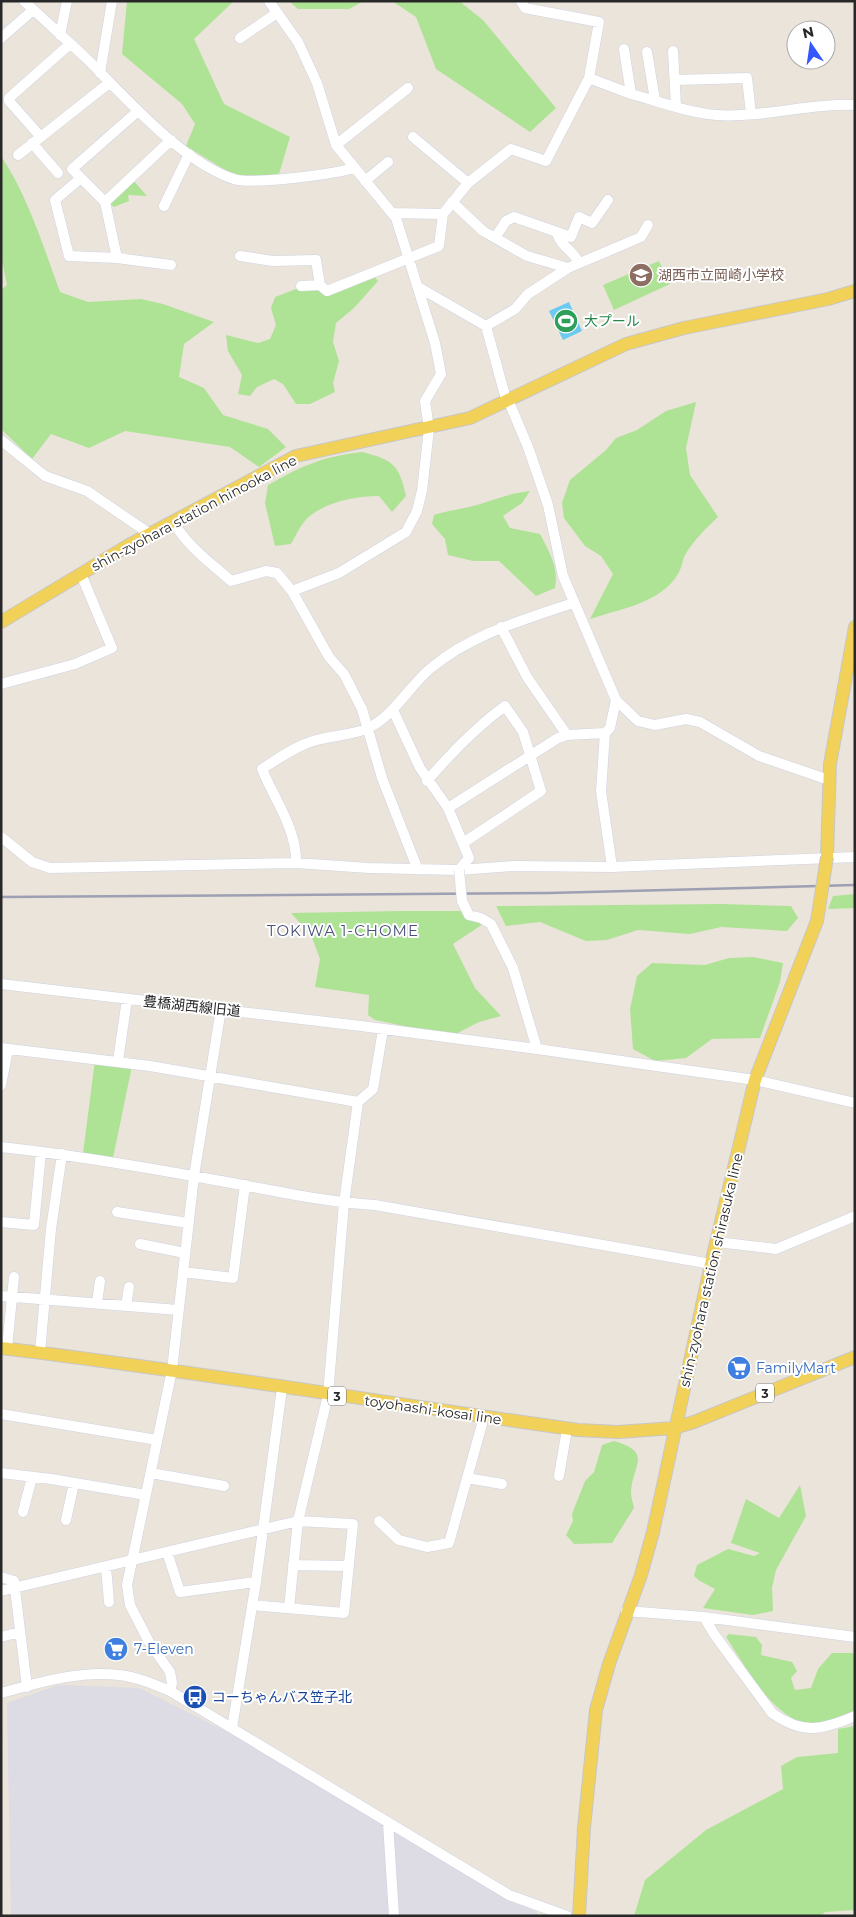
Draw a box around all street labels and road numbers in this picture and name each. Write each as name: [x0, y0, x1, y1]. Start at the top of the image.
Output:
street label: shin-zyohara station hinooka line: [88, 451, 300, 575]
street label: 豊橋湖西線旧道: [142, 992, 242, 1020]
street label: shin-zyohara station shirasuka line: [675, 1151, 747, 1389]
road number: 3: [756, 1384, 774, 1402]
road number: 3: [328, 1386, 346, 1405]
street label: toyohashi-kosai line: [363, 1391, 503, 1429]

